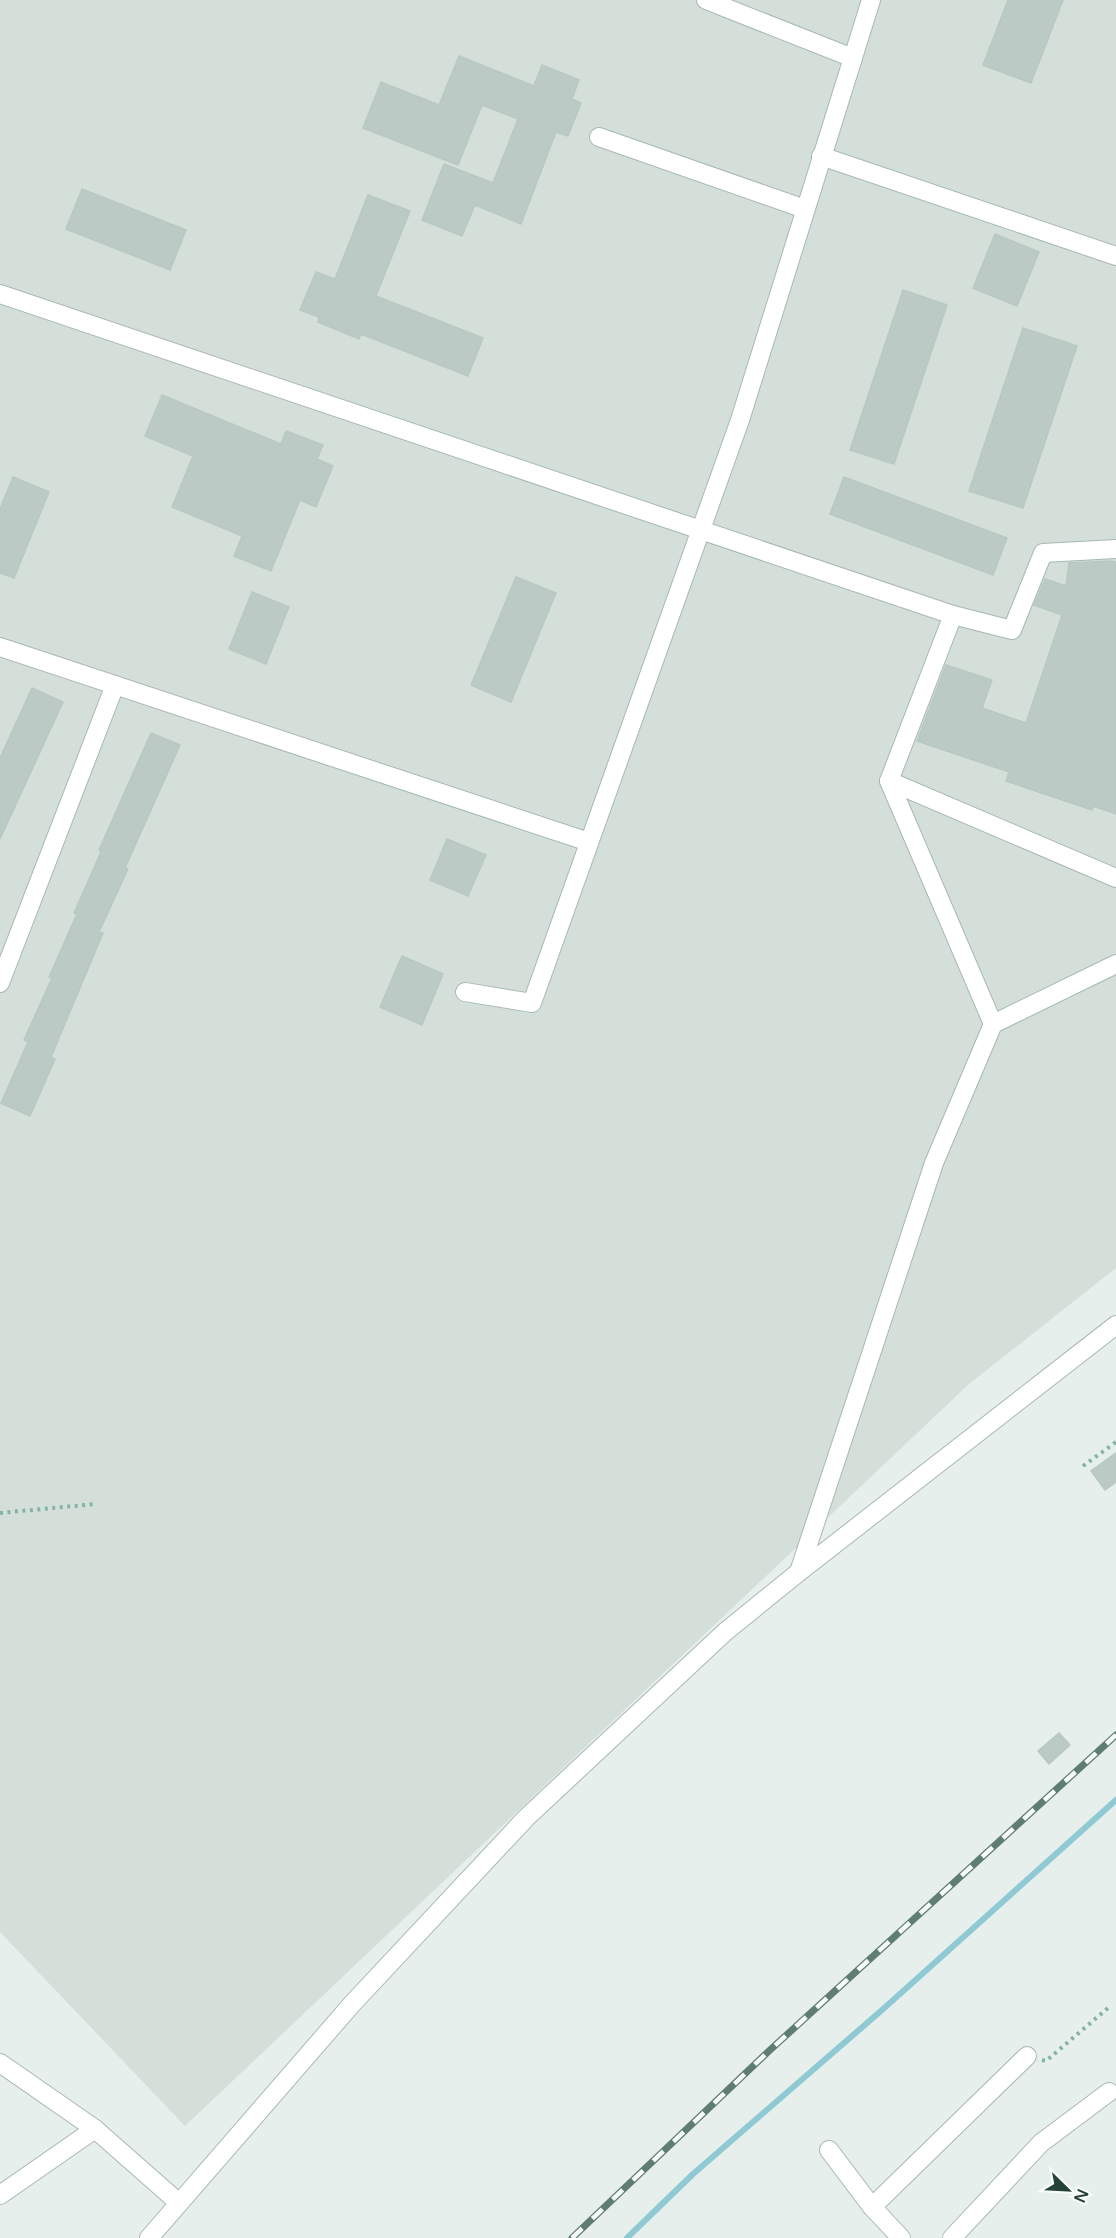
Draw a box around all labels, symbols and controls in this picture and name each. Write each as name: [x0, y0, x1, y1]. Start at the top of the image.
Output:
north arrow: [1038, 2160, 1098, 2220]
text: N: [1069, 2186, 1093, 2206]

